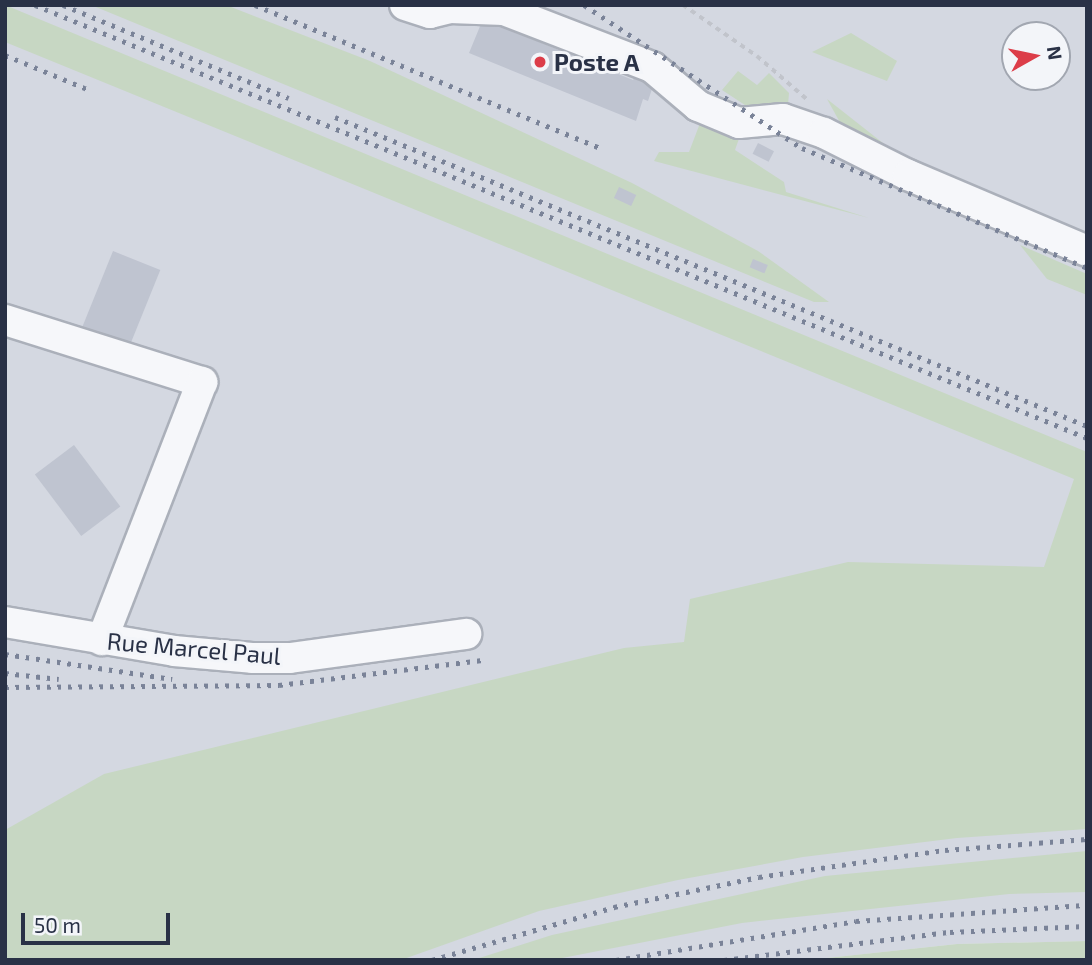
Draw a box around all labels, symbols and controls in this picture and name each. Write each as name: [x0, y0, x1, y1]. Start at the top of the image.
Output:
north arrow: [1001, 21, 1071, 91]
text: N: [1043, 44, 1068, 62]
place label: Poste A: [554, 48, 640, 76]
marker: Poste A: [532, 54, 548, 70]
street label: Rue Marcel Paul: [105, 626, 283, 670]
scale bar: [24, 898, 173, 942]
text: 50 m: [34, 912, 81, 937]

